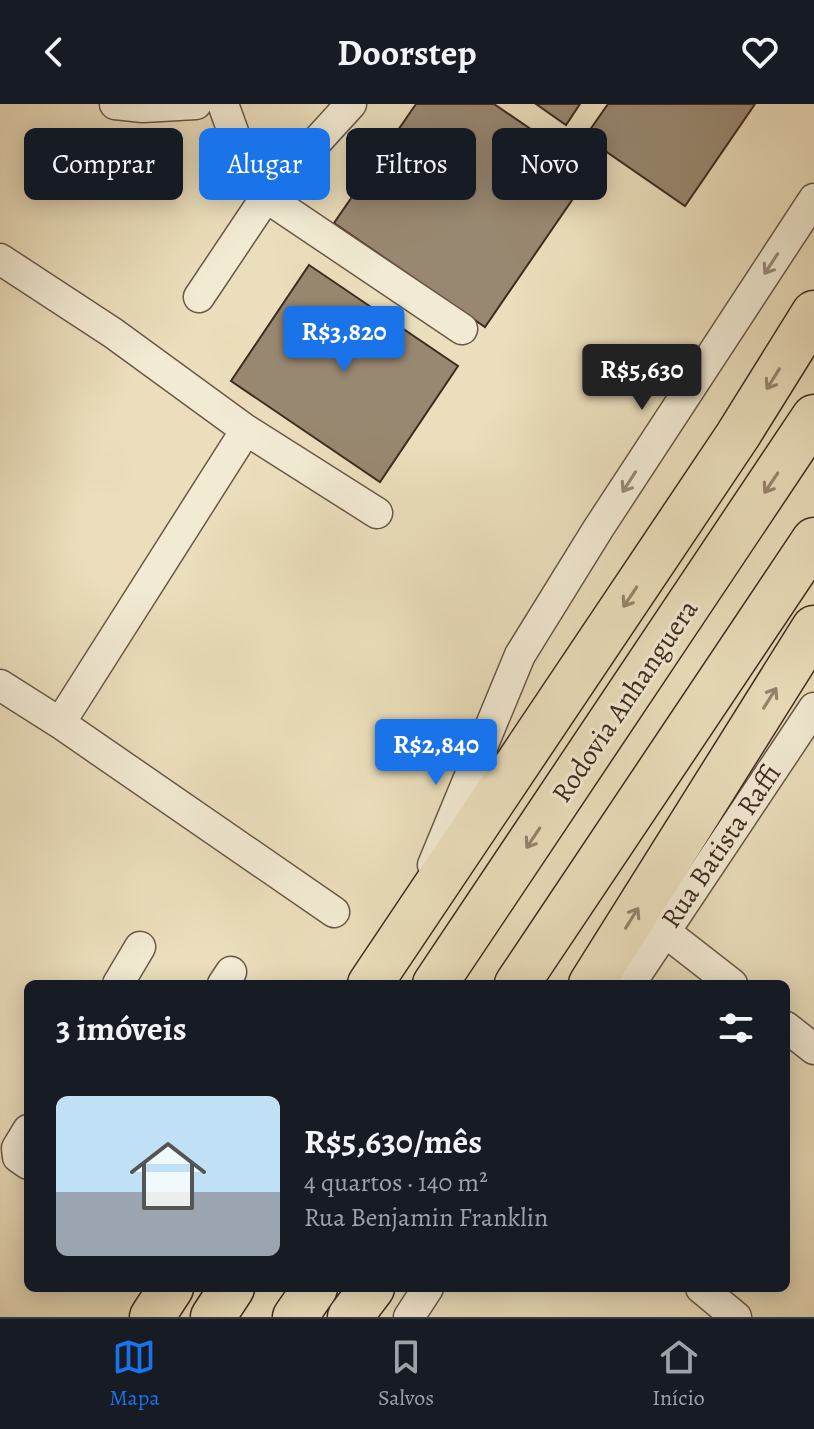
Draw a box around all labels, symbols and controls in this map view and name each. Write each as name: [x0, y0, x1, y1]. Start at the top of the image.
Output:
text: Doorstep: [337, 28, 477, 77]
icon: back: [32, 30, 76, 74]
icon: heart: [738, 30, 782, 74]
chip: Comprar: [24, 128, 183, 200]
chip: Alugar: [199, 128, 330, 200]
chip: Filtros: [346, 128, 476, 200]
chip: Novo: [492, 128, 607, 200]
one-way arrow: [763, 253, 780, 275]
pin: R$3,820: [270, 306, 418, 374]
text: R$3,820: [301, 314, 387, 349]
pin: R$5,630: [568, 344, 716, 412]
text: R$5,630: [600, 352, 684, 387]
one-way arrow: [764, 367, 780, 390]
one-way arrow: [620, 470, 636, 493]
one-way arrow: [763, 471, 779, 493]
one-way arrow: [622, 585, 638, 607]
street label: Rodovia Anhanguera: [543, 592, 707, 810]
one-way arrow: [762, 687, 779, 709]
pin: R$2,840: [362, 719, 510, 787]
text: R$2,840: [393, 727, 479, 762]
street label: Rua Batista Raffi: [652, 756, 790, 936]
one-way arrow: [525, 826, 541, 849]
one-way arrow: [625, 907, 641, 930]
text: 3 imóveis: [56, 1005, 187, 1052]
icon: filters: [714, 1006, 758, 1050]
text: R$5,630/mês: [304, 1118, 482, 1165]
icon: home: [120, 1128, 216, 1224]
text: 4 quartos · 140 m²: [304, 1165, 488, 1200]
text: Rua Benjamin Franklin: [304, 1200, 548, 1235]
tab: Mapa: [109, 1335, 160, 1413]
tab: Salvos: [378, 1335, 434, 1413]
tab: Início: [652, 1335, 705, 1413]

